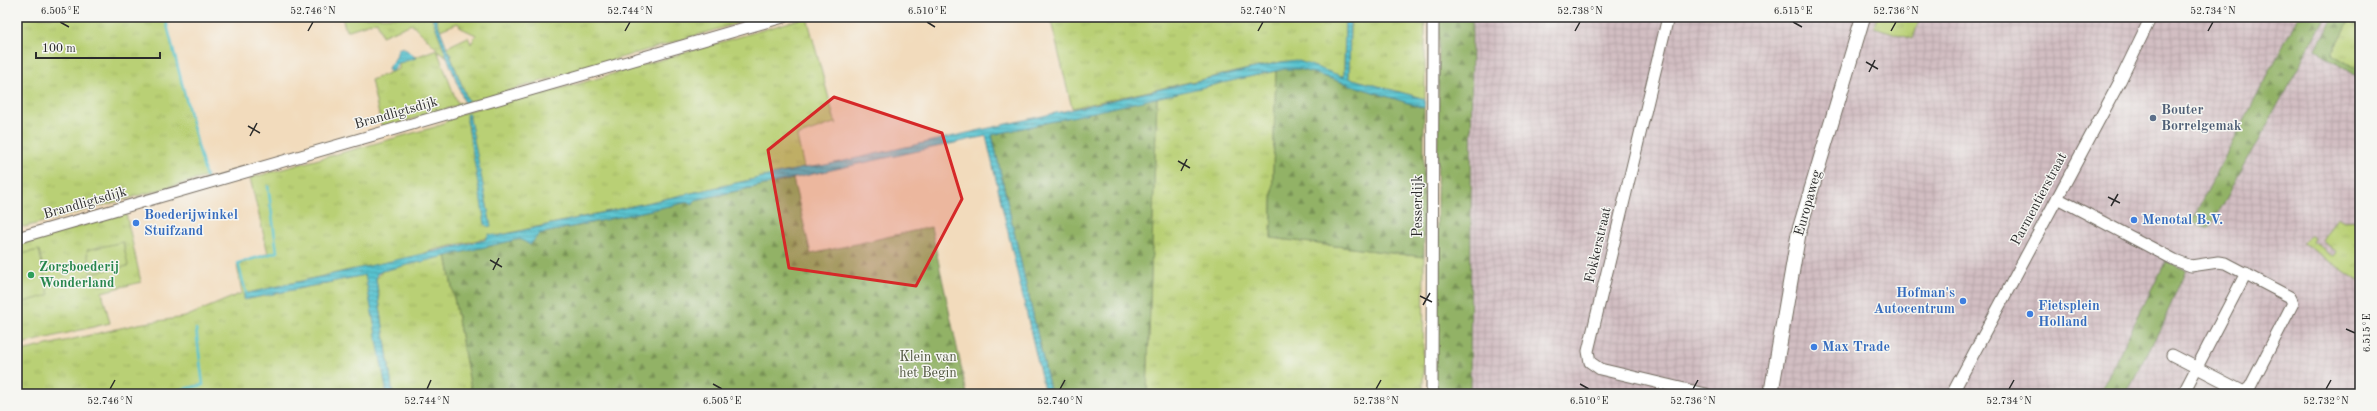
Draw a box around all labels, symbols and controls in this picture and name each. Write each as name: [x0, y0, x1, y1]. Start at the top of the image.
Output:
text: 6.505°E: [41, 6, 79, 16]
text: 52.746°N: [290, 6, 336, 16]
text: 52.744°N: [607, 6, 653, 16]
text: 6.510°E: [908, 6, 946, 16]
text: 52.740°N: [1240, 6, 1286, 16]
text: 52.738°N: [1557, 6, 1603, 16]
text: 6.515°E: [1774, 6, 1812, 16]
text: 52.736°N: [1873, 6, 1919, 16]
text: 52.734°N: [2190, 6, 2236, 16]
scale bar: [36, 34, 160, 60]
text: 100 m: [42, 43, 76, 55]
street label: Brandligtsdijk: [353, 94, 439, 132]
place label: Bouter Borrelgemak: [2161, 103, 2242, 133]
marker: Bouter Borrelgemak: [2148, 113, 2158, 123]
street label: Parmentierstraat: [2009, 150, 2069, 248]
street label: Europaweg: [1792, 168, 1824, 238]
street label: Pesserdijk: [1411, 175, 1425, 237]
street label: Brandligtsdijk: [42, 184, 128, 222]
street label: Fokkerstraat: [1582, 206, 1614, 284]
place label: Boederijwinkel Stuifzand: [144, 208, 238, 238]
place label: Menotal B.V.: [2142, 213, 2223, 227]
marker: Menotal B.V.: [2129, 215, 2139, 225]
marker: Boederijwinkel Stuifzand: [131, 218, 141, 228]
place label: Zorgboederij Wonderland: [39, 260, 119, 290]
marker: Zorgboederij Wonderland: [26, 270, 36, 280]
place label: Hofman's Autocentrum: [1874, 286, 1955, 316]
marker: Hofman's Autocentrum: [1958, 296, 1968, 306]
place label: Fietsplein Holland: [2038, 299, 2100, 329]
marker: Fietsplein Holland: [2025, 309, 2035, 319]
text: 6.515°E: [2362, 314, 2372, 352]
place label: Max Trade: [1822, 340, 1890, 354]
marker: Max Trade: [1809, 342, 1819, 352]
park label: Klein van het Begin: [899, 350, 957, 380]
text: 52.746°N: [87, 396, 133, 406]
text: 52.744°N: [404, 396, 450, 406]
text: 6.505°E: [703, 396, 741, 406]
text: 52.740°N: [1037, 396, 1083, 406]
text: 52.738°N: [1353, 396, 1399, 406]
text: 6.510°E: [1570, 396, 1608, 406]
text: 52.736°N: [1670, 396, 1716, 406]
text: 52.734°N: [1986, 396, 2032, 406]
text: 52.732°N: [2303, 396, 2349, 406]

